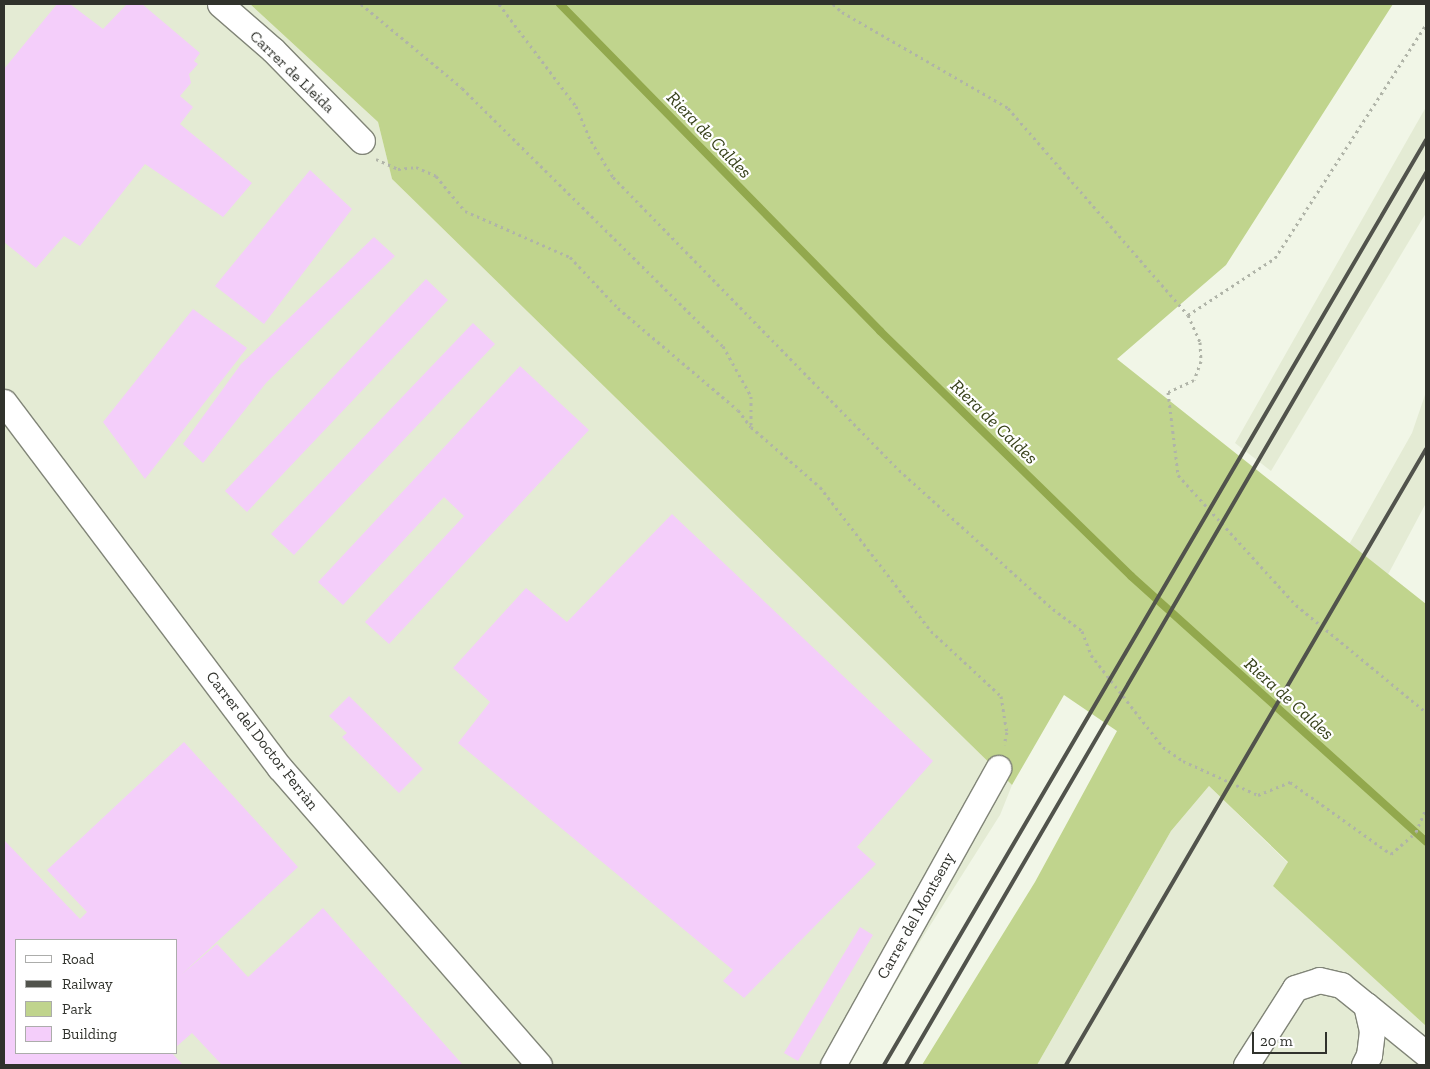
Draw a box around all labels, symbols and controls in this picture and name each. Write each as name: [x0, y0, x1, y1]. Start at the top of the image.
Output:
street label: Carrer de Lleida: [245, 27, 339, 117]
water label: Riera de Caldes: [662, 87, 756, 183]
water label: Riera de Caldes: [946, 375, 1042, 469]
water label: Riera de Caldes: [1240, 653, 1338, 745]
street label: Carrer del Doctor Ferràn: [202, 668, 322, 814]
street label: Carrer del Montseny: [873, 849, 959, 983]
legend: [15, 939, 178, 1054]
text: Road: [62, 950, 94, 968]
text: Railway: [62, 975, 113, 993]
text: Park: [62, 1000, 92, 1018]
scale bar: [1255, 1022, 1330, 1054]
text: Building: [62, 1025, 117, 1043]
text: 20 m: [1260, 1032, 1293, 1050]

